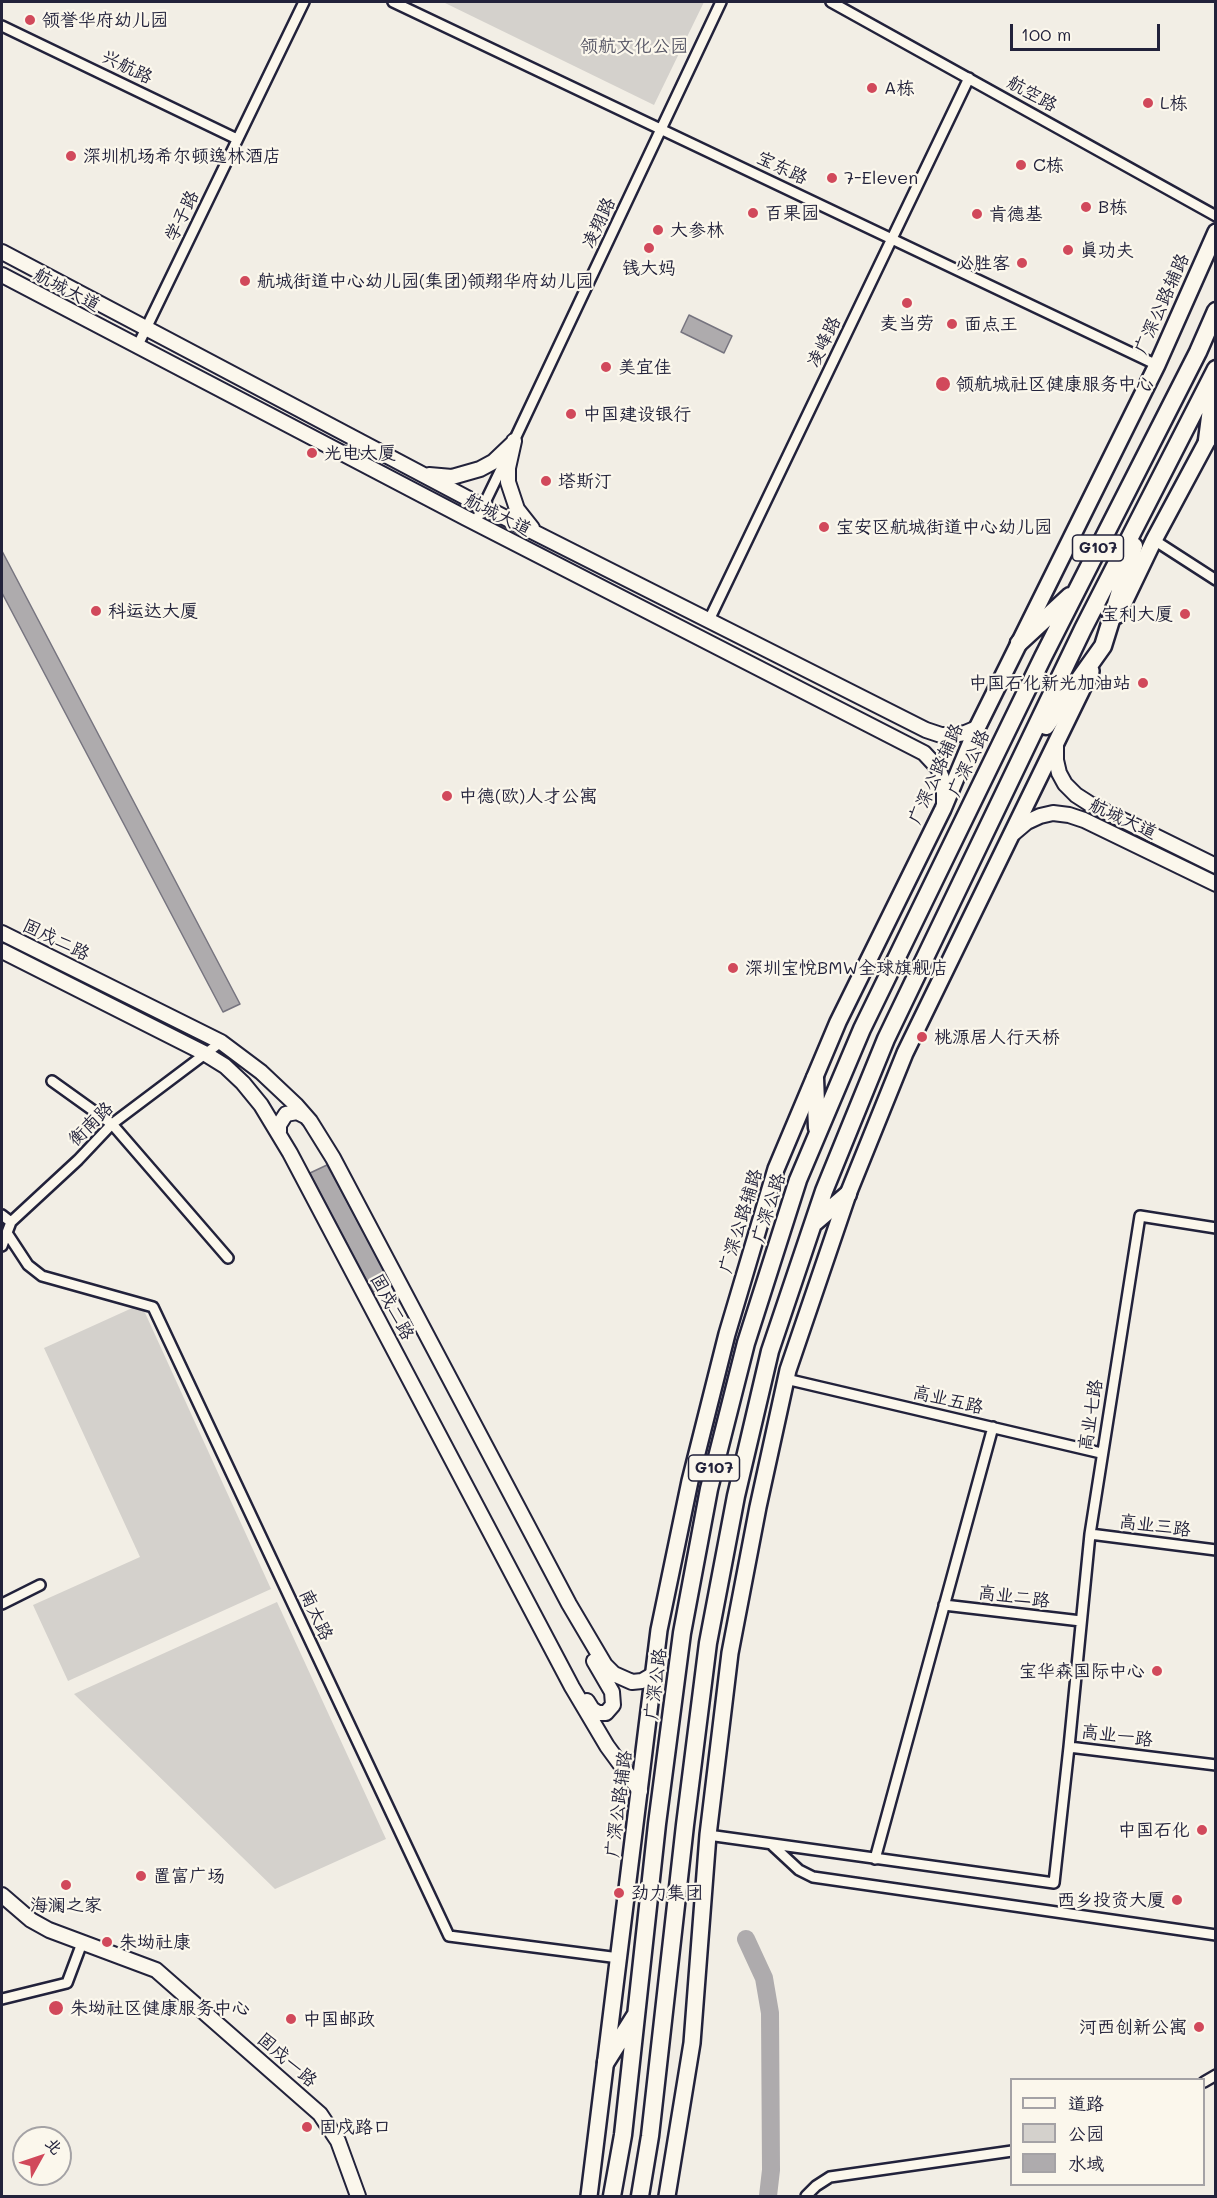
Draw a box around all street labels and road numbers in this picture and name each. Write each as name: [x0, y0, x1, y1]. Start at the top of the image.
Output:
street label: 兴航路: [98, 45, 156, 89]
street label: 航空路: [1003, 71, 1061, 117]
street label: 宝东路: [753, 147, 811, 189]
street label: 学子路: [160, 187, 204, 245]
street label: 凌翔路: [578, 194, 620, 252]
street label: 广深公路辅路: [1130, 250, 1194, 358]
street label: 航城大道: [30, 264, 104, 316]
street label: 凌峰路: [802, 313, 846, 371]
street label: 航城大道: [461, 489, 535, 541]
road number: G107: [1072, 535, 1124, 561]
street label: 广深公路辅路: [904, 720, 968, 828]
street label: 广深公路: [944, 726, 994, 800]
street label: 航城大道: [1086, 794, 1160, 844]
street label: 固戍二路: [19, 915, 93, 965]
street label: 衡南路: [64, 1097, 118, 1151]
street label: 广深公路辅路: [715, 1166, 767, 1276]
street label: 广深公路: [748, 1170, 790, 1246]
street label: 固戍二路: [366, 1270, 418, 1344]
street label: 高业七路: [1075, 1378, 1107, 1452]
street label: 高业五路: [910, 1381, 986, 1419]
road number: G107: [688, 1455, 740, 1481]
street label: 高业三路: [1118, 1511, 1192, 1541]
street label: 高业二路: [977, 1582, 1051, 1612]
street label: 南太路: [295, 1586, 337, 1644]
street label: 广深公路: [641, 1647, 671, 1721]
street label: 高业一路: [1080, 1721, 1154, 1751]
street label: 广深公路辅路: [602, 1749, 636, 1859]
street label: 固戍一路: [253, 2028, 321, 2092]

